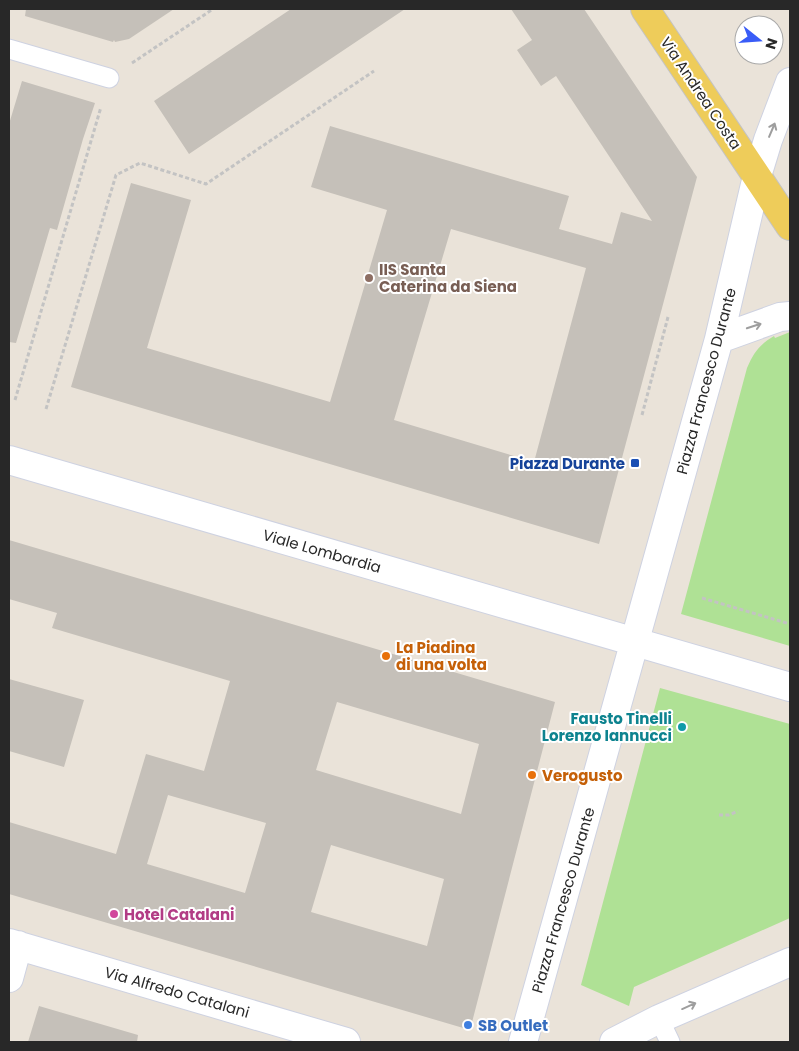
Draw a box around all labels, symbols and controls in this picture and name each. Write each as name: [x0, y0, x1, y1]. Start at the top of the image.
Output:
north arrow: [734, 15, 784, 65]
street label: Via Andrea Costa: [656, 33, 746, 153]
text: N: [760, 36, 783, 52]
one-way arrow: [767, 123, 777, 138]
place label: IIS Santa Caterina da Siena: [379, 259, 517, 297]
marker: IIS Santa Caterina da Siena: [363, 272, 375, 284]
street label: Piazza Francesco Durante: [671, 285, 741, 477]
one-way arrow: [746, 321, 762, 330]
place label: Piazza Durante: [510, 453, 625, 474]
marker: Piazza Durante: [629, 457, 641, 469]
street label: Viale Lombardia: [260, 524, 384, 578]
place label: La Piadina di una volta: [396, 637, 487, 675]
marker: La Piadina di una volta: [380, 650, 392, 662]
place label: Fausto Tinelli Lorenzo Iannucci: [542, 708, 672, 746]
marker: Fausto Tinelli Lorenzo Iannucci: [676, 721, 688, 733]
place label: Verogusto: [542, 765, 623, 786]
marker: Verogusto: [526, 769, 538, 781]
street label: Piazza Francesco Durante: [526, 805, 600, 995]
place label: Hotel Catalani: [124, 904, 235, 925]
marker: Hotel Catalani: [108, 908, 120, 920]
street label: Via Alfredo Catalani: [102, 961, 252, 1023]
one-way arrow: [681, 1001, 696, 1011]
place label: SB Outlet: [478, 1015, 548, 1036]
marker: SB Outlet: [462, 1019, 474, 1031]

